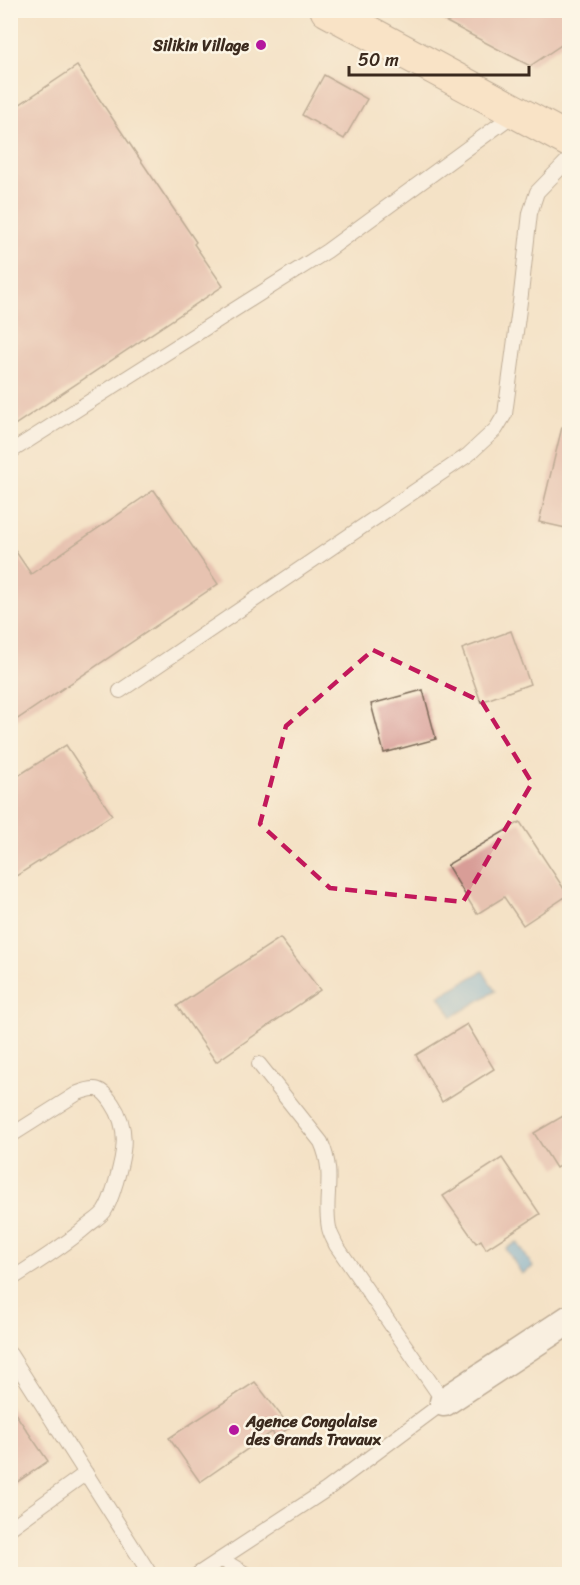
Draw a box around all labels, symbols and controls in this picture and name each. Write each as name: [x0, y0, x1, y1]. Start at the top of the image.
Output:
place label: Silikin Village: [152, 31, 249, 60]
marker: Silikin Village: [254, 38, 268, 52]
scale bar: [349, 39, 529, 77]
text: 50 m: [358, 44, 399, 76]
place label: Agence Congolaise des Grands Travaux: [245, 1407, 382, 1454]
marker: Agence Congolaise des Grands Travaux: [227, 1423, 241, 1437]

